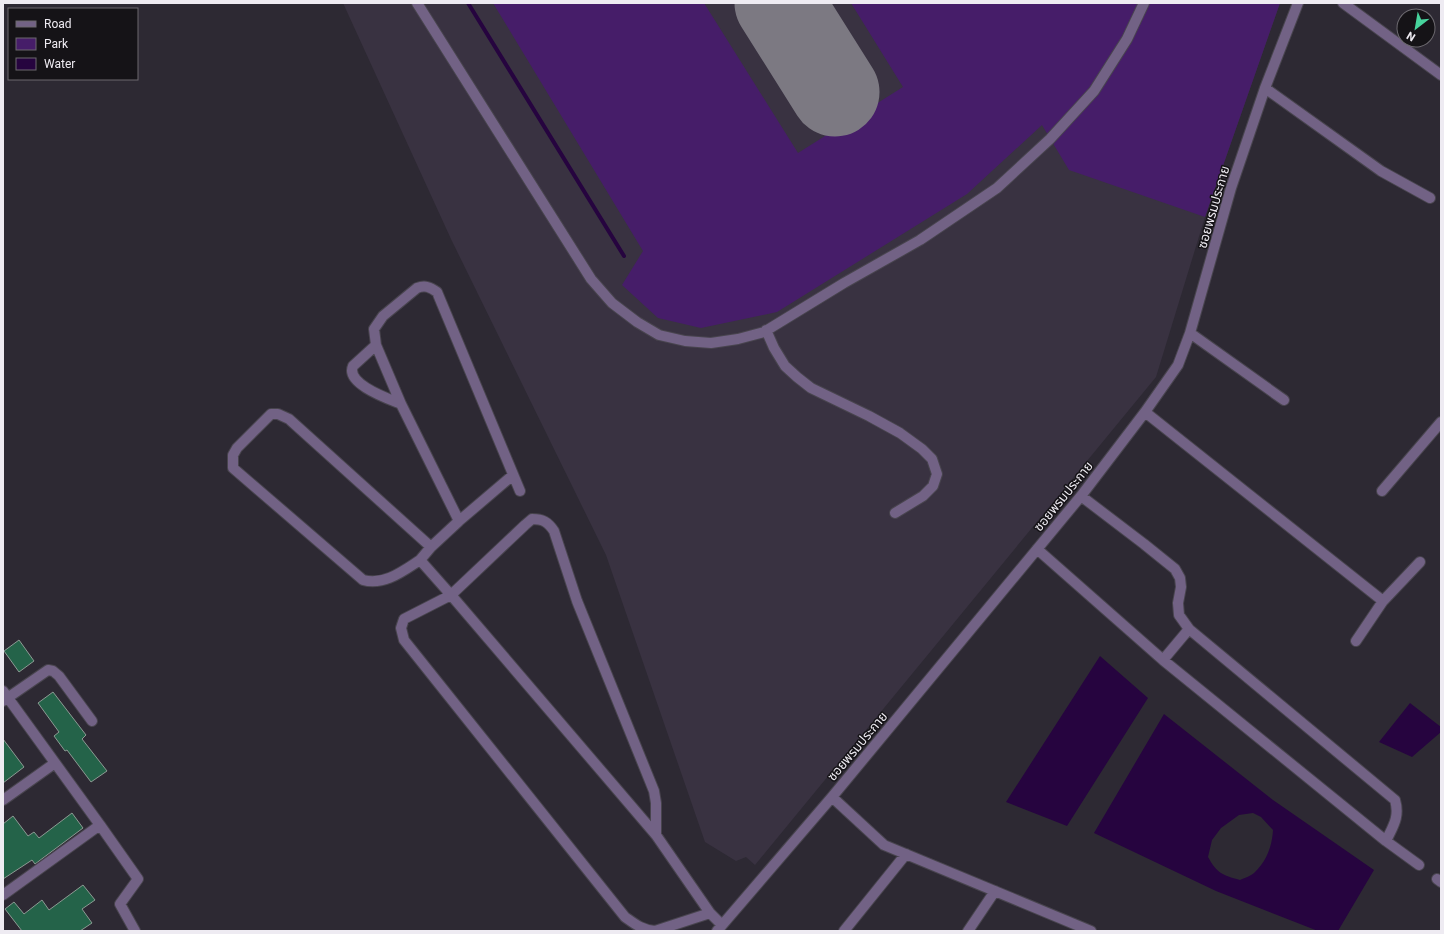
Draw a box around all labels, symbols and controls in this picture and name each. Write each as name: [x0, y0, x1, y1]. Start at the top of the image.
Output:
legend: [8, 8, 138, 80]
north arrow: [1396, 8, 1436, 48]
text: Road: [44, 17, 72, 31]
text: N: [1404, 28, 1418, 44]
text: Park: [44, 37, 69, 51]
text: Water: [44, 57, 75, 71]
street label: ซอยพรมประกาย: [1195, 164, 1232, 250]
street label: ซอยพรมประกาย: [1031, 458, 1096, 534]
street label: ซอยพรมประกาย: [824, 709, 891, 784]

